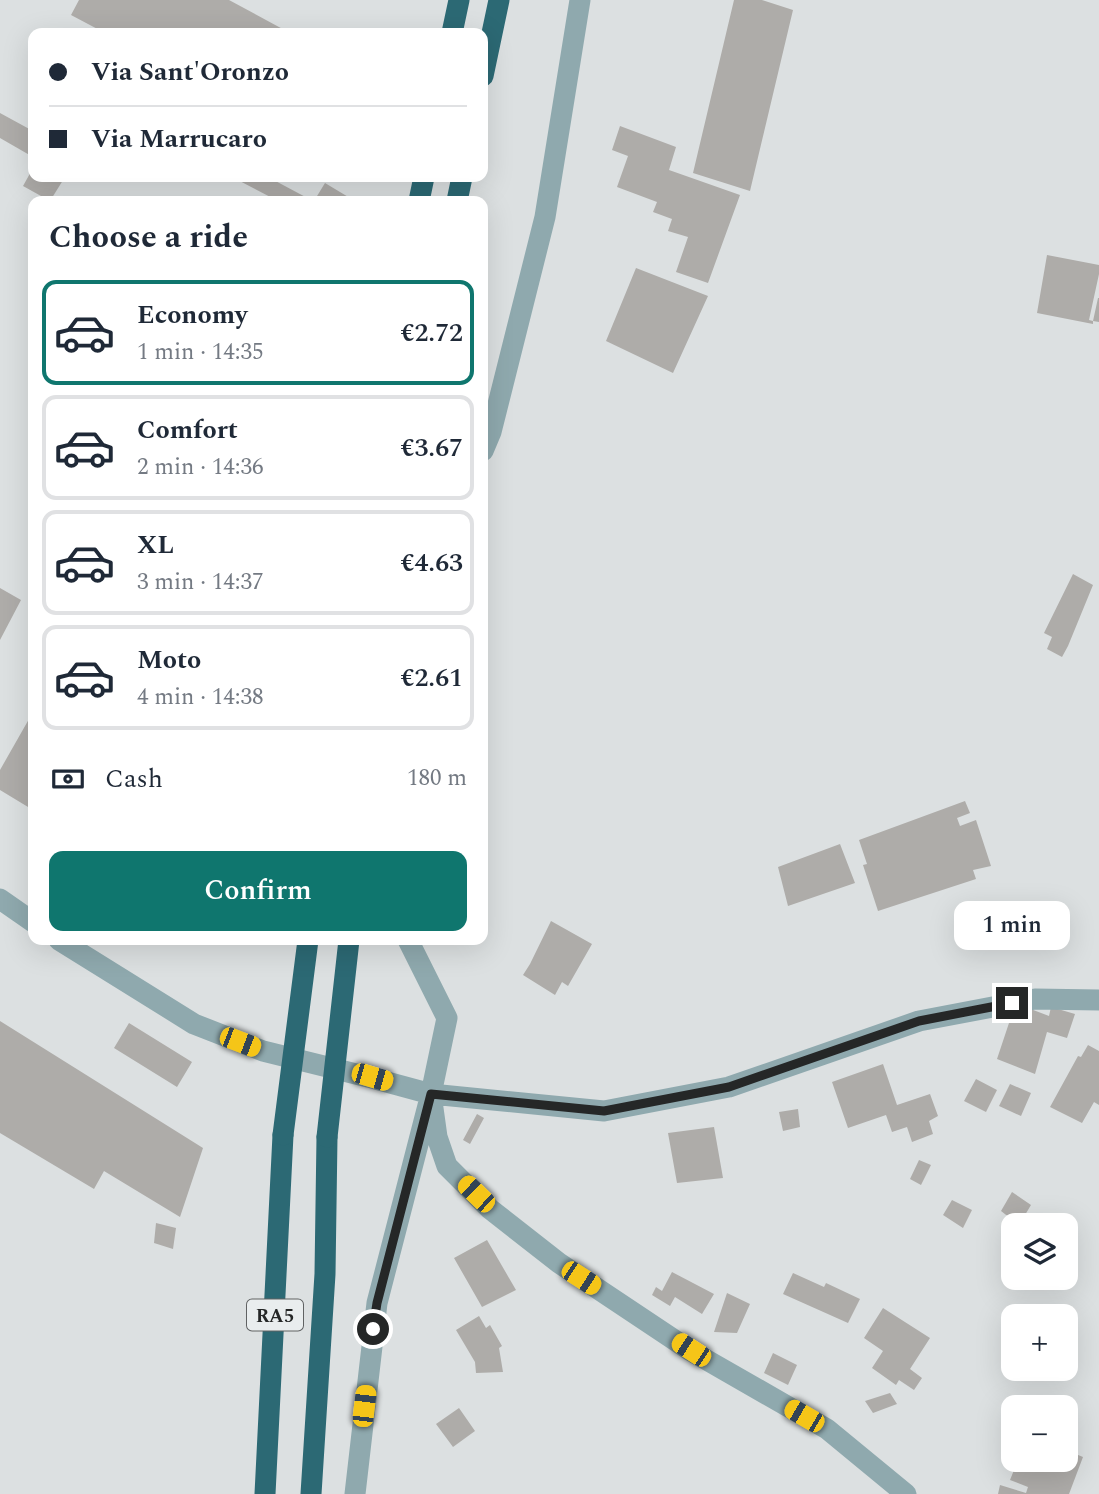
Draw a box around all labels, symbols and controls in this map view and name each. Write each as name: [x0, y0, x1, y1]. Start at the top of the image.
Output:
text: Via Sant'Oronzo: [91, 52, 289, 92]
text: Via Marrucaro: [91, 119, 267, 159]
text: Choose a ride: [49, 213, 248, 262]
text: Economy: [137, 295, 247, 335]
icon: car: [53, 301, 116, 364]
text: €2.72: [400, 313, 463, 353]
text: 1 min · 14:35: [137, 335, 264, 370]
text: Comfort: [137, 410, 238, 450]
icon: car: [53, 416, 116, 479]
text: €3.67: [400, 428, 463, 468]
text: 2 min · 14:36: [137, 450, 264, 485]
text: XL: [137, 525, 174, 565]
icon: car: [53, 531, 116, 594]
text: €4.63: [400, 543, 463, 583]
text: 3 min · 14:37: [137, 565, 264, 600]
text: Moto: [137, 640, 201, 680]
icon: car: [53, 646, 116, 709]
text: €2.61: [400, 658, 463, 698]
text: 4 min · 14:38: [137, 680, 264, 715]
text: Cash: [105, 759, 163, 799]
icon: cash: [49, 760, 87, 798]
text: 180 m: [407, 761, 467, 796]
button: Confirm: [49, 851, 467, 931]
callout: 1 min: [954, 902, 1070, 950]
text: 1 min: [982, 908, 1042, 943]
route end: [996, 987, 1028, 1019]
car: [217, 1025, 264, 1059]
car: [349, 1061, 396, 1093]
car: [454, 1172, 499, 1216]
map controls: [1001, 1213, 1078, 1472]
button: layers: [1001, 1213, 1078, 1290]
car: [558, 1258, 605, 1298]
road number: RA5: [247, 1300, 303, 1330]
button: +: [1001, 1304, 1078, 1381]
route start: [357, 1313, 389, 1345]
car: [668, 1330, 715, 1370]
car: [352, 1384, 377, 1428]
button: −: [1001, 1395, 1078, 1472]
car: [781, 1396, 828, 1436]

